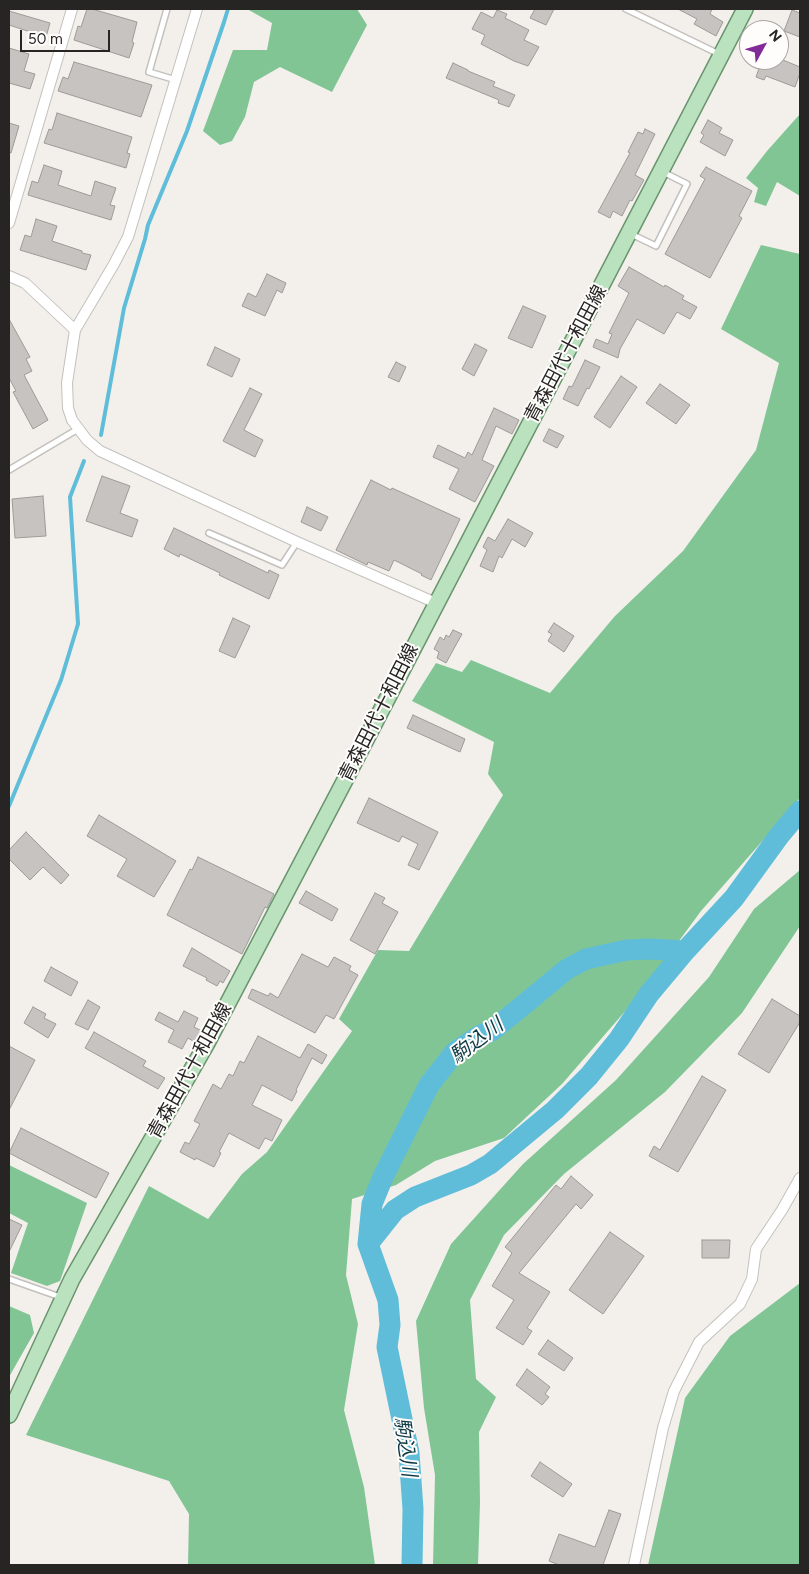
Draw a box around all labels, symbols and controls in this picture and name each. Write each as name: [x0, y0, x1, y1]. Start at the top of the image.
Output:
scale bar: [22, 20, 112, 52]
north arrow: [739, 20, 789, 70]
text: N: [765, 26, 785, 45]
text: 50 m: [28, 30, 63, 48]
street label: 青森田代十和田線: [520, 282, 612, 426]
street label: 青森田代十和田線: [334, 640, 424, 786]
street label: 青森田代十和田線: [143, 999, 237, 1143]
water label: 駒込川: [446, 1013, 508, 1069]
water label: 駒込川: [389, 1416, 421, 1478]

